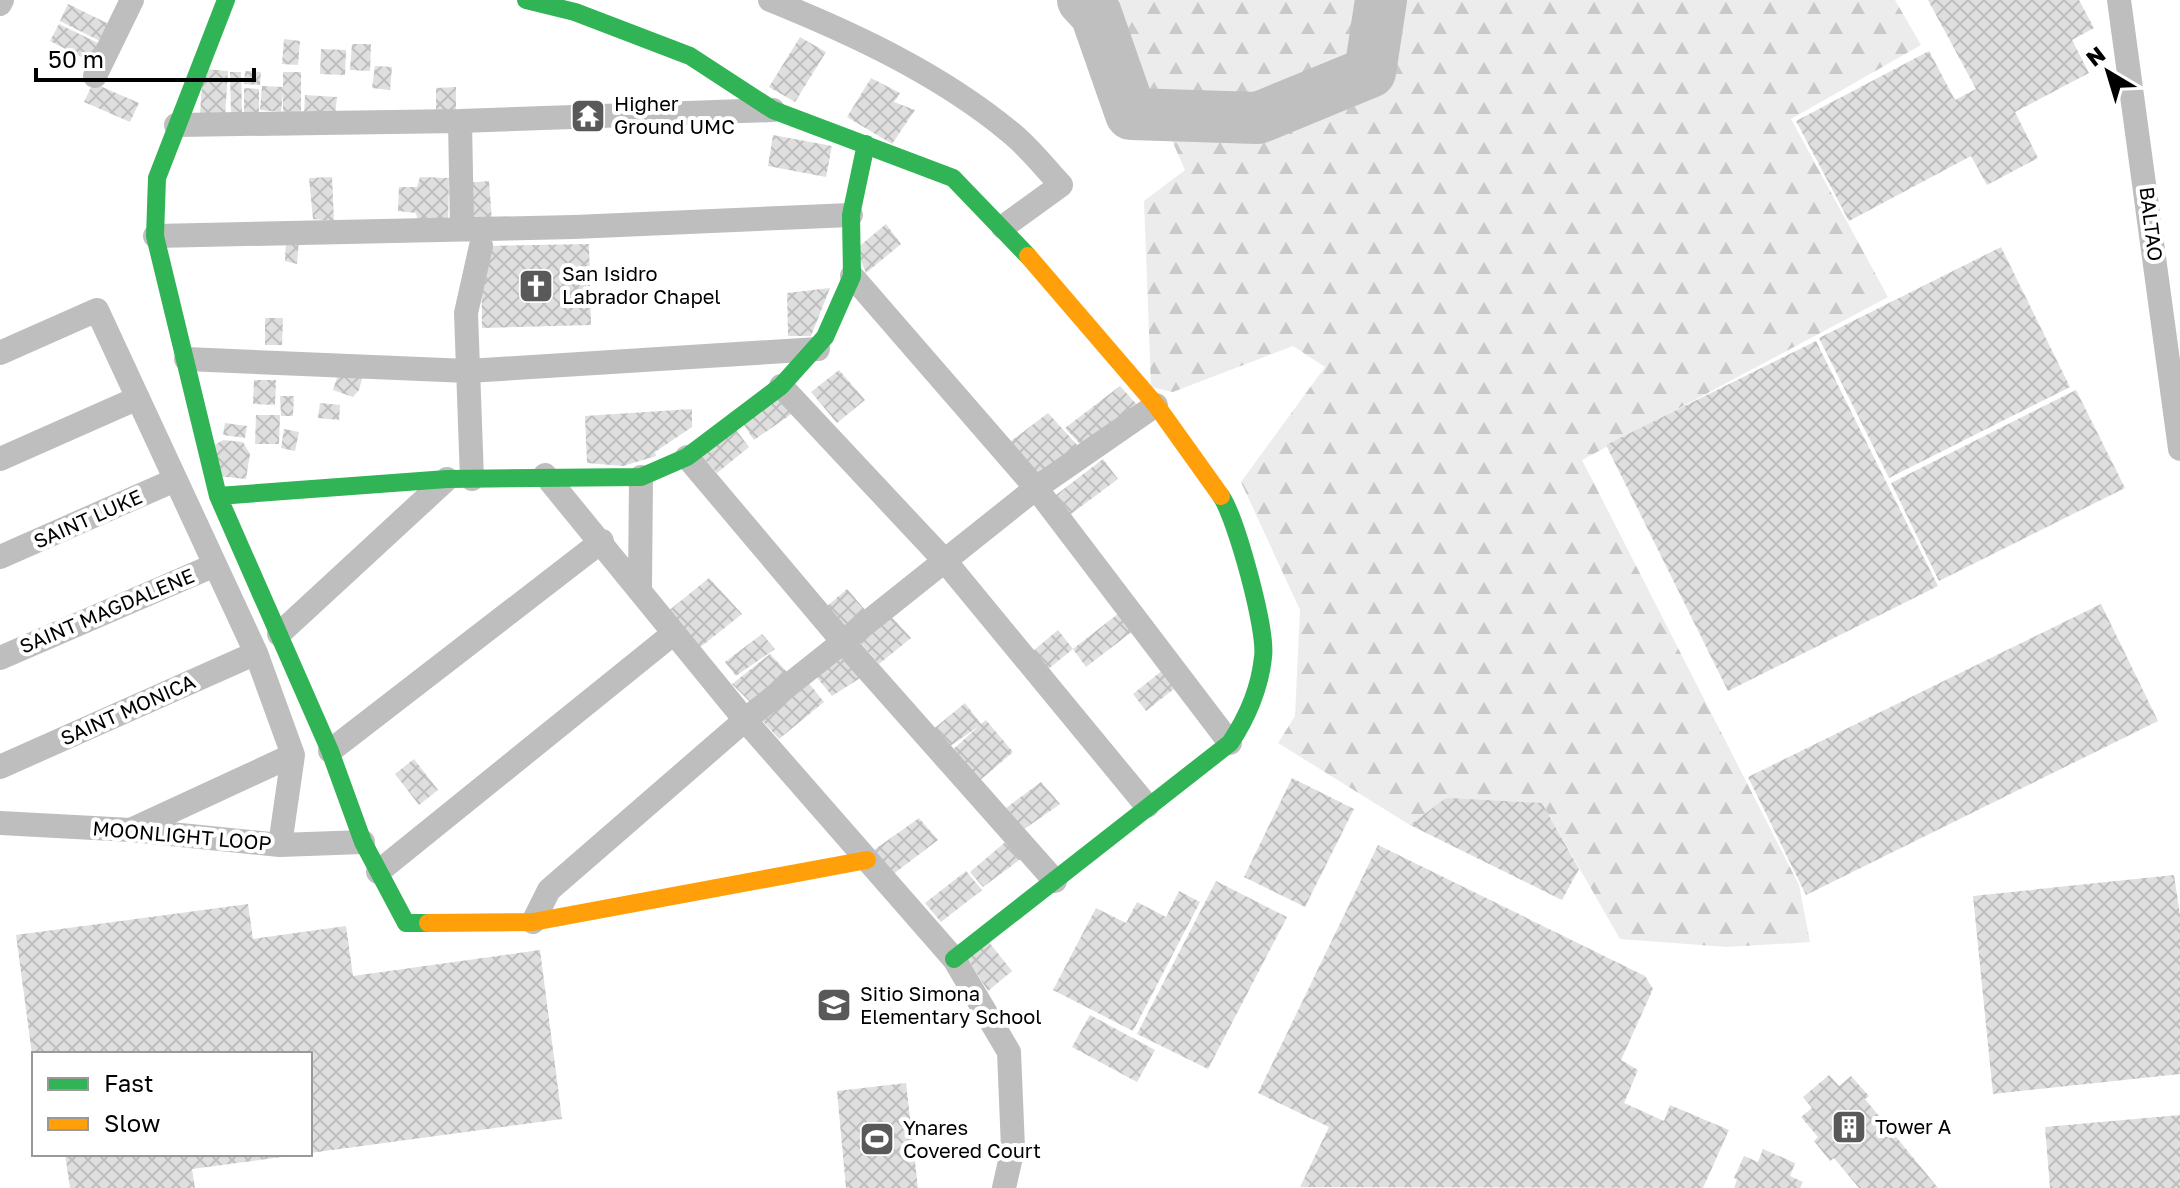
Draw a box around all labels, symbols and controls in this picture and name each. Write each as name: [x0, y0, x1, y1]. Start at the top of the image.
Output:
scale bar: [36, 32, 254, 82]
north arrow: [2068, 32, 2148, 112]
text: N: [2080, 40, 2110, 72]
text: 50 m: [48, 44, 104, 73]
place label: Higher Ground UMC: [614, 91, 735, 138]
temple icon: Higher Ground UMC: [569, 97, 607, 135]
street label: BALTAO: [2136, 185, 2168, 262]
place label: San Isidro Labrador Chapel: [562, 261, 721, 308]
church icon: San Isidro Labrador Chapel: [517, 267, 555, 305]
street label: SAINT LUKE: [30, 483, 146, 553]
street label: SAINT MAGDALENE: [16, 562, 197, 658]
street label: SAINT MONICA: [56, 669, 199, 750]
street label: MOONLIGHT LOOP: [92, 815, 273, 855]
place label: Sitio Simona Elementary School: [860, 981, 1042, 1028]
school or university icon: Sitio Simona Elementary School: [815, 986, 853, 1024]
legend: [32, 1052, 312, 1156]
text: Fast: [104, 1068, 154, 1097]
text: Slow: [104, 1108, 160, 1137]
building icon: Tower A: [1830, 1108, 1868, 1146]
place label: Tower A: [1875, 1114, 1951, 1138]
place label: Ynares Covered Court: [903, 1115, 1041, 1162]
sports icon: Ynares Covered Court: [858, 1120, 896, 1158]

